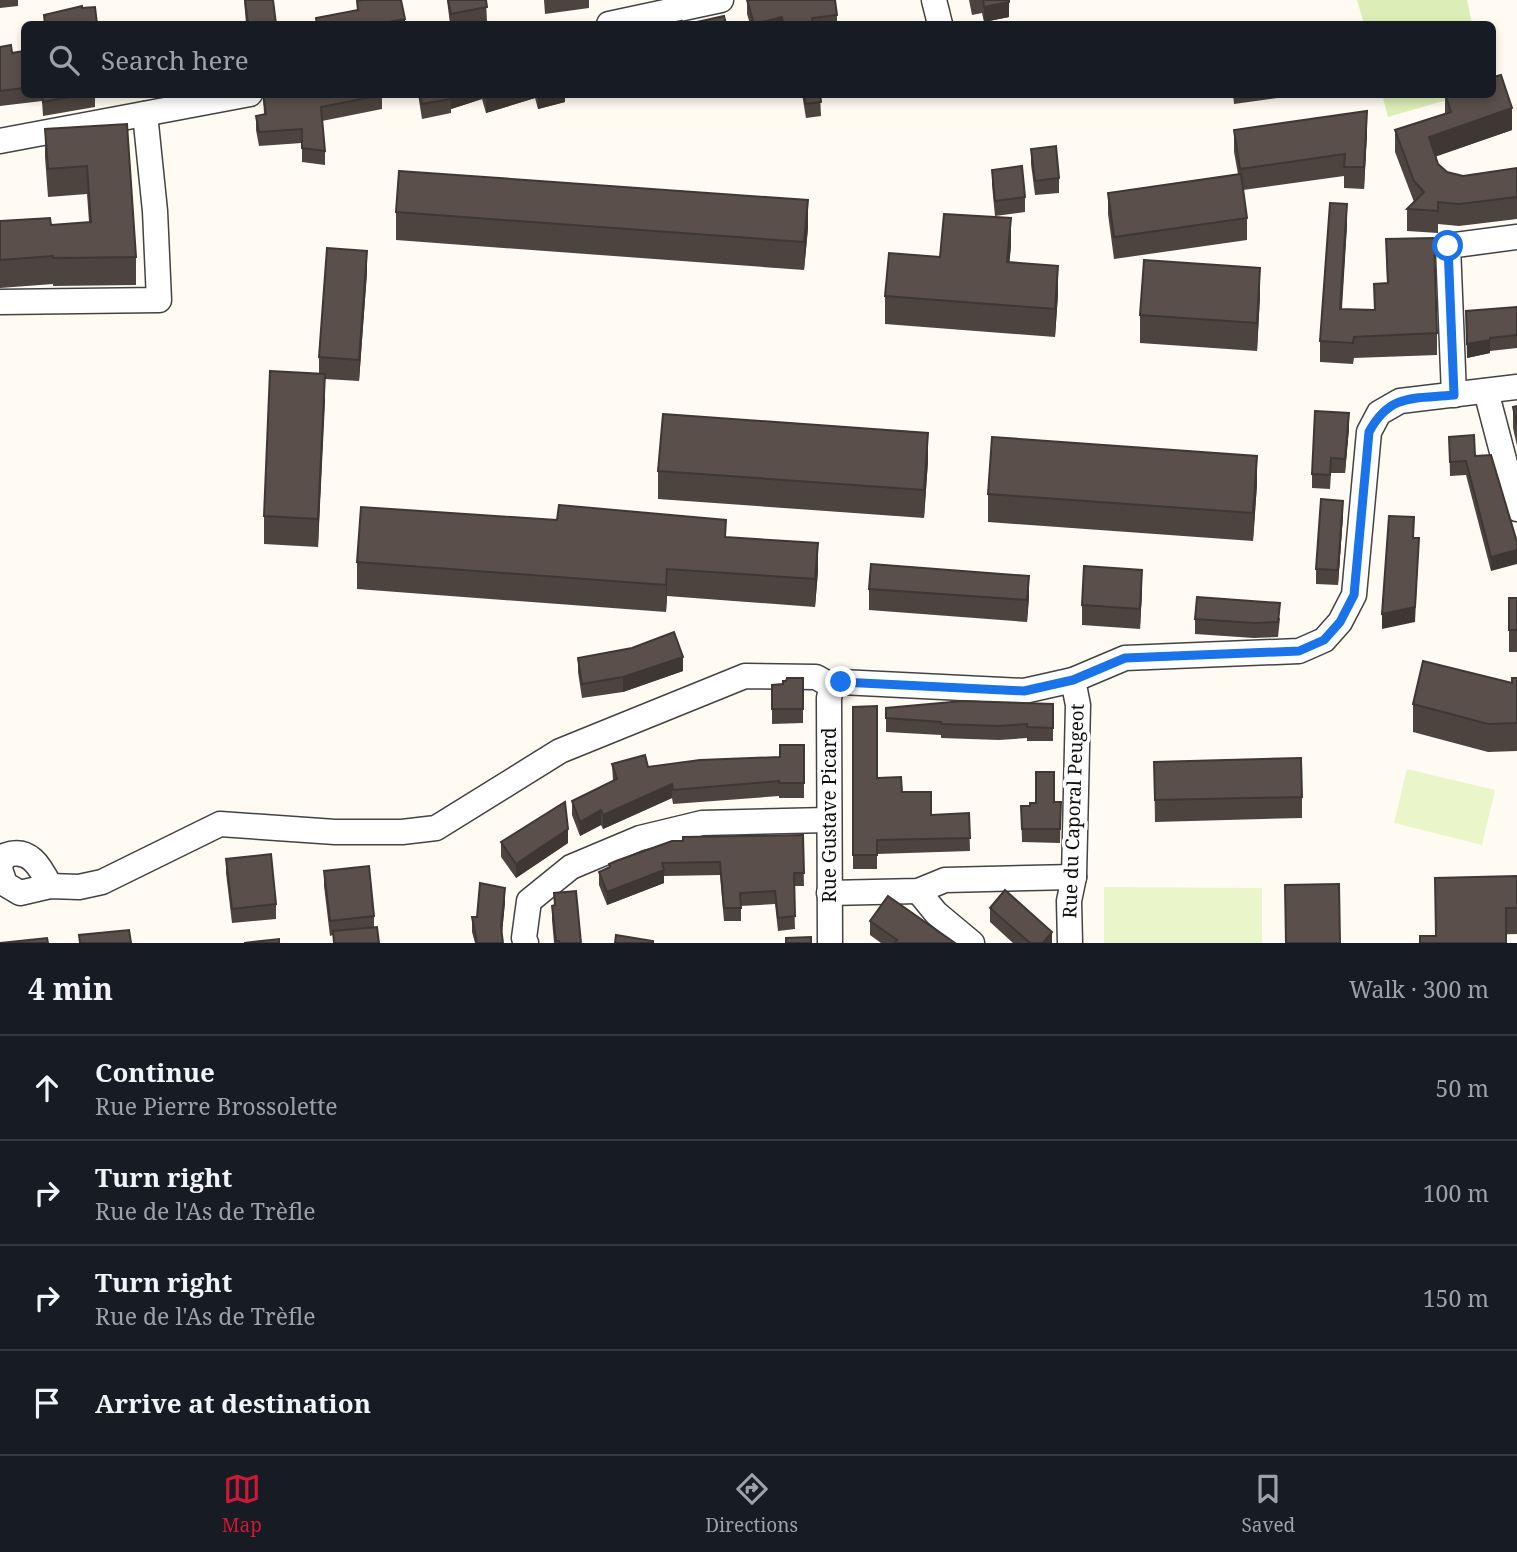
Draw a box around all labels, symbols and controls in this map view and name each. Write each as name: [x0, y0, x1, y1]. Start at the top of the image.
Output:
search box: [21, 21, 1496, 98]
icon: search: [45, 41, 83, 79]
text: Search here: [101, 42, 249, 78]
route start: [1432, 230, 1463, 261]
route end: [825, 666, 856, 697]
street label: Rue du Caporal Peugeot: [1056, 703, 1090, 919]
street label: Rue Gustave Picard: [816, 727, 842, 903]
text: 4 min: [28, 968, 113, 1009]
text: Walk · 300 m: [1349, 973, 1489, 1005]
text: Continue: [95, 1054, 215, 1090]
icon: ahead: [28, 1069, 66, 1107]
text: 50 m: [1436, 1072, 1489, 1104]
text: Rue Pierre Brossolette: [95, 1090, 338, 1122]
text: Turn right: [95, 1159, 232, 1195]
icon: right: [28, 1174, 66, 1212]
text: 100 m: [1423, 1177, 1489, 1209]
text: Rue de l'As de Trèfle: [95, 1195, 315, 1227]
text: Turn right: [95, 1264, 232, 1300]
icon: right: [28, 1279, 66, 1317]
text: 150 m: [1423, 1282, 1489, 1314]
text: Rue de l'As de Trèfle: [95, 1300, 315, 1332]
icon: arrive: [28, 1384, 66, 1422]
text: Arrive at destination: [95, 1385, 371, 1421]
tab: Map: [222, 1470, 262, 1538]
tab: Directions: [705, 1470, 798, 1538]
tab: Saved: [1241, 1470, 1295, 1538]

